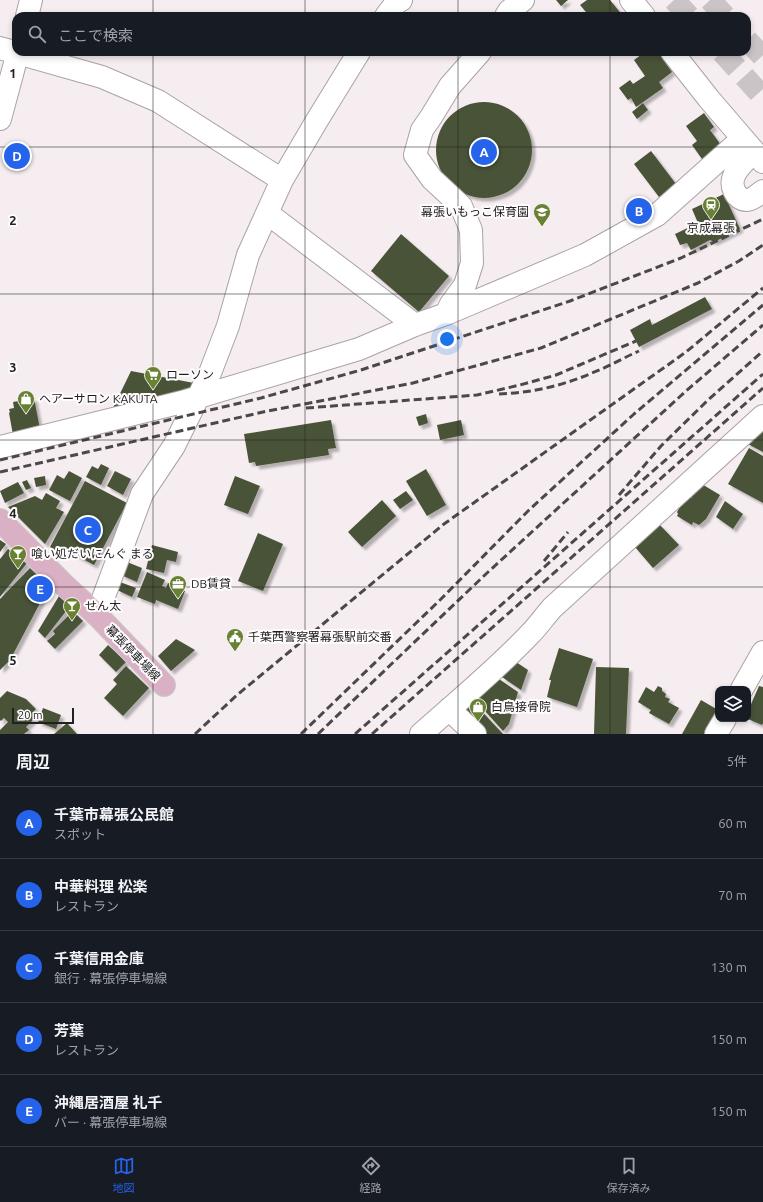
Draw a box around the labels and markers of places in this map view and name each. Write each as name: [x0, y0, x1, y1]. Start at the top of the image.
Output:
pin: A: [471, 137, 497, 167]
pin: D: [4, 141, 30, 171]
station icon: 京成幕張: [701, 195, 721, 220]
pin: B: [626, 196, 652, 226]
school or university icon: 幕張いもっこ保育園: [532, 202, 552, 227]
place label: 幕張いもっこ保育園: [421, 205, 529, 218]
place label: 京成幕張: [687, 221, 735, 234]
supermarket icon: ローソン: [143, 365, 163, 390]
place label: ローソン: [166, 368, 214, 381]
shop icon: ヘアーサロン KAKUTA: [16, 389, 36, 414]
place label: ヘアーサロン KAKUTA: [39, 392, 158, 405]
pin: C: [75, 515, 101, 545]
bar icon: 喰い処だいにんぐ まる: [8, 544, 28, 569]
place label: 喰い処だいにんぐ まる: [31, 547, 154, 560]
pin: E: [27, 574, 53, 604]
office icon: DB賃貸: [168, 574, 188, 599]
place label: DB賃貸: [191, 577, 231, 590]
bar icon: せん太: [62, 596, 82, 621]
place label: せん太: [85, 599, 121, 612]
public building icon: 千葉西警察署幕張駅前交番: [225, 627, 245, 652]
place label: 千葉西警察署幕張駅前交番: [248, 630, 392, 643]
shop icon: 白鳥接骨院: [468, 697, 488, 722]
place label: 白鳥接骨院: [491, 700, 551, 713]

